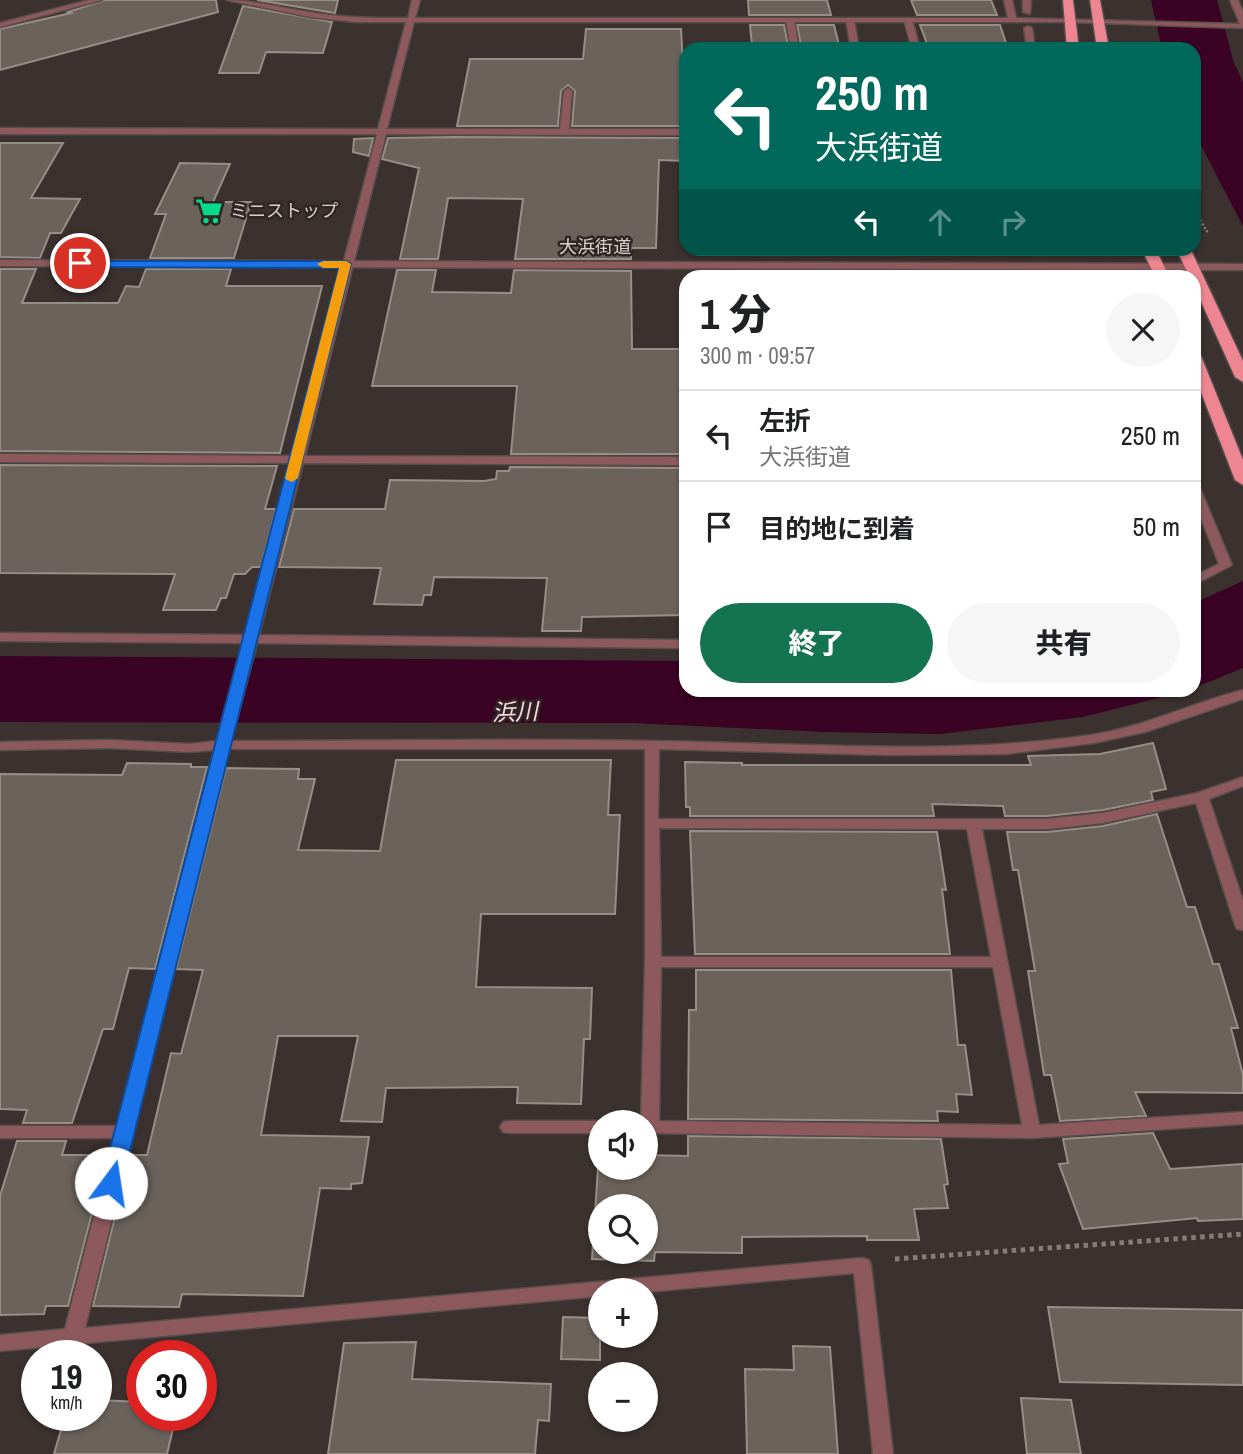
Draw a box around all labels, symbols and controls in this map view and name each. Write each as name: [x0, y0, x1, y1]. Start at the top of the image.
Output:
text: 250 m: [815, 59, 929, 125]
icon: left: [700, 70, 791, 161]
text: 大浜街道: [815, 126, 943, 169]
supermarket icon: ミニストップ: [194, 196, 224, 226]
place label: ミニストップ: [230, 198, 338, 223]
icon: left: [848, 203, 886, 241]
icon: ahead: [921, 203, 959, 241]
icon: right: [994, 203, 1032, 241]
pin: [50, 233, 110, 293]
street label: 大浜街道: [559, 234, 631, 259]
icon: arrive: [61, 244, 99, 282]
text: 1 分: [700, 286, 771, 342]
button: close: [1106, 293, 1180, 367]
text: 300 m · 09:57: [700, 340, 815, 371]
text: 左折: [759, 403, 811, 438]
icon: left: [700, 417, 738, 455]
text: 250 m: [1121, 418, 1180, 453]
text: 大浜街道: [759, 441, 851, 472]
icon: arrive: [700, 508, 738, 546]
text: 50 m: [1133, 509, 1180, 544]
text: 目的地に到着: [759, 511, 915, 546]
button: 終了: [700, 603, 933, 683]
button: 共有: [947, 603, 1180, 683]
water label: 浜川: [491, 695, 542, 728]
map controls: [588, 1110, 658, 1432]
button: sound: [588, 1110, 658, 1180]
position arrow: [74, 1146, 148, 1220]
button: search: [588, 1194, 658, 1264]
button: +: [588, 1278, 658, 1348]
speed limit sign: 30: [126, 1340, 217, 1431]
text: 19: [51, 1353, 82, 1400]
button: −: [588, 1362, 658, 1432]
text: km/h: [51, 1390, 83, 1415]

